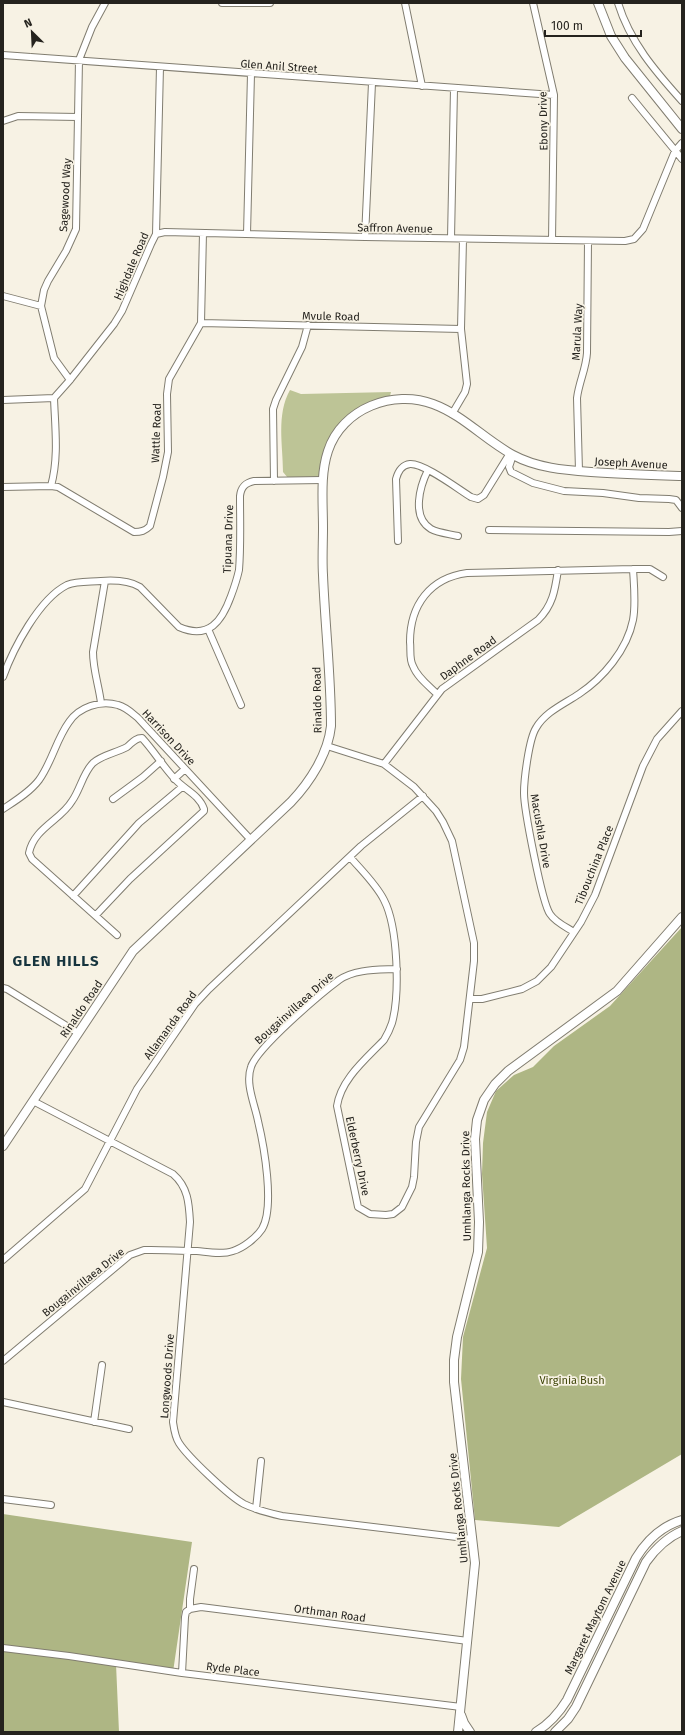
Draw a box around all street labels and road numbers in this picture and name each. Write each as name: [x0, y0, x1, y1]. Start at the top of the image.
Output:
street label: Glen Anil Street: [240, 57, 318, 76]
street label: Ebony Drive: [536, 91, 551, 151]
street label: Sagewood Way: [57, 157, 74, 232]
street label: Saffron Avenue: [357, 221, 433, 236]
street label: Highdale Road: [111, 230, 152, 302]
street label: Marula Way: [570, 303, 586, 361]
street label: Mvule Road: [302, 309, 360, 324]
street label: Wattle Road: [149, 403, 164, 463]
street label: Joseph Avenue: [594, 455, 668, 472]
street label: Tipuana Drive: [221, 504, 236, 574]
street label: Daphne Road: [438, 634, 499, 683]
street label: Rinaldo Road: [310, 667, 325, 733]
street label: Harrison Drive: [139, 707, 198, 768]
street label: Macushla Drive: [528, 793, 553, 869]
street label: Tibouchina Place: [573, 823, 616, 907]
street label: Bougainvillaea Drive: [252, 969, 337, 1047]
street label: Rinaldo Road: [57, 978, 105, 1040]
street label: Allamanda Road: [141, 989, 200, 1062]
street label: Elderberry Drive: [343, 1115, 372, 1197]
street label: Umhlanga Rocks Drive: [459, 1131, 474, 1241]
street label: Bougainvillaea Drive: [40, 1245, 127, 1320]
street label: Longwoods Drive: [158, 1333, 177, 1419]
street label: Umhlanga Rocks Drive: [446, 1452, 471, 1564]
street label: Margaret Maytom Avenue: [562, 1558, 629, 1677]
street label: Orthman Road: [293, 1602, 367, 1625]
street label: Ryde Place: [205, 1660, 261, 1679]

